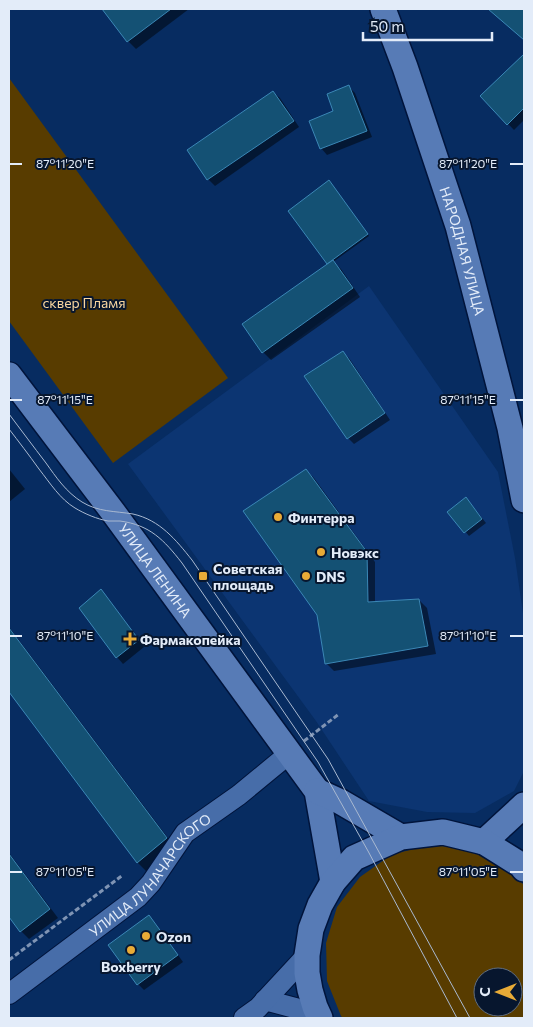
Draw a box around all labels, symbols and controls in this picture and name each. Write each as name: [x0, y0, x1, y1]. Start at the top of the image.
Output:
scale bar: [363, 10, 492, 42]
text: 50 m: [370, 17, 404, 35]
text: 87°11'20"E: [36, 156, 94, 170]
text: 87°11'20"E: [439, 156, 497, 170]
street label: НАРОДНАЯ УЛИЦА: [437, 184, 489, 317]
park label: сквер Пламя: [42, 294, 126, 311]
text: 87°11'15"E: [37, 392, 93, 406]
text: 87°11'15"E: [440, 392, 496, 406]
place label: Финтерра: [288, 509, 355, 526]
marker: Финтерра: [272, 511, 284, 523]
street label: УЛИЦА ЛЕНИНА: [115, 520, 196, 621]
place label: Новэкс: [331, 544, 379, 561]
marker: Новэкс: [315, 546, 327, 558]
place label: Советская площадь: [213, 560, 282, 593]
place label: DNS: [316, 568, 345, 585]
marker: Советская площадь: [197, 570, 209, 582]
marker: DNS: [300, 570, 312, 582]
text: 87°11'10"E: [37, 628, 93, 642]
text: 87°11'10"E: [440, 628, 496, 642]
place label: Фармакопейка: [140, 631, 241, 648]
marker: Фармакопейка: [124, 633, 136, 645]
street label: УЛИЦА ЛУНАЧАРСКОГО: [85, 809, 214, 940]
text: 87°11'05"E: [36, 864, 94, 878]
text: 87°11'05"E: [439, 864, 497, 878]
place label: Ozon: [156, 928, 191, 945]
marker: Ozon: [140, 930, 152, 942]
marker: Boxberry: [125, 944, 137, 956]
place label: Boxberry: [101, 958, 161, 975]
north arrow: [473, 967, 523, 1017]
text: С: [476, 987, 493, 997]

